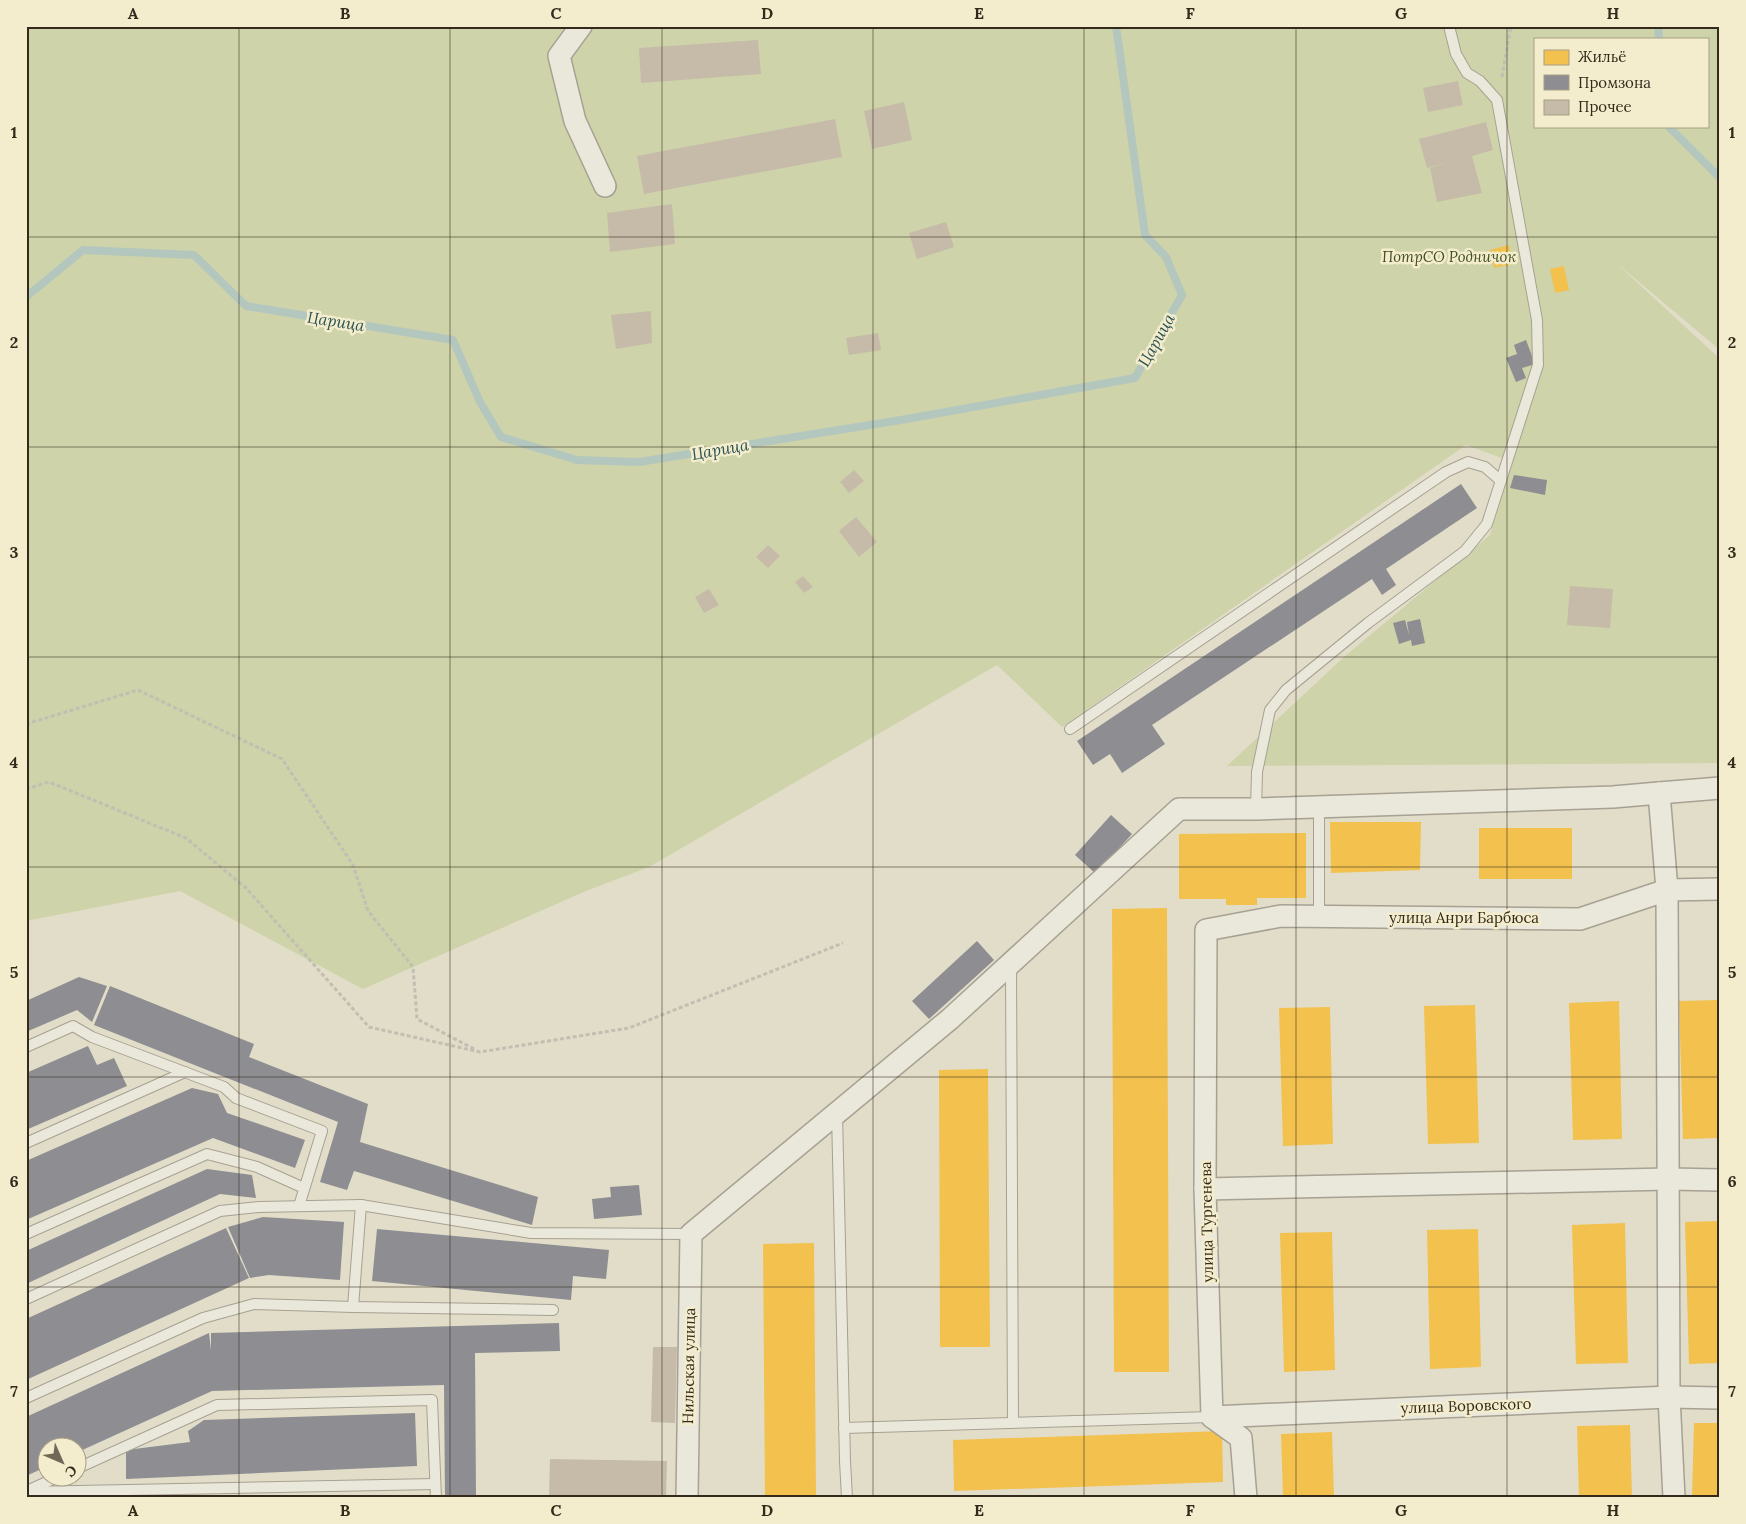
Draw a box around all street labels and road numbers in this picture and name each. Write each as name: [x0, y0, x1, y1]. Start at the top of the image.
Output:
street label: улица Анри Барбюса: [1389, 908, 1539, 927]
street label: улица Тургенева: [1196, 1161, 1217, 1283]
street label: Нильская улица: [678, 1307, 699, 1424]
street label: улица Воровского: [1400, 1394, 1532, 1417]

